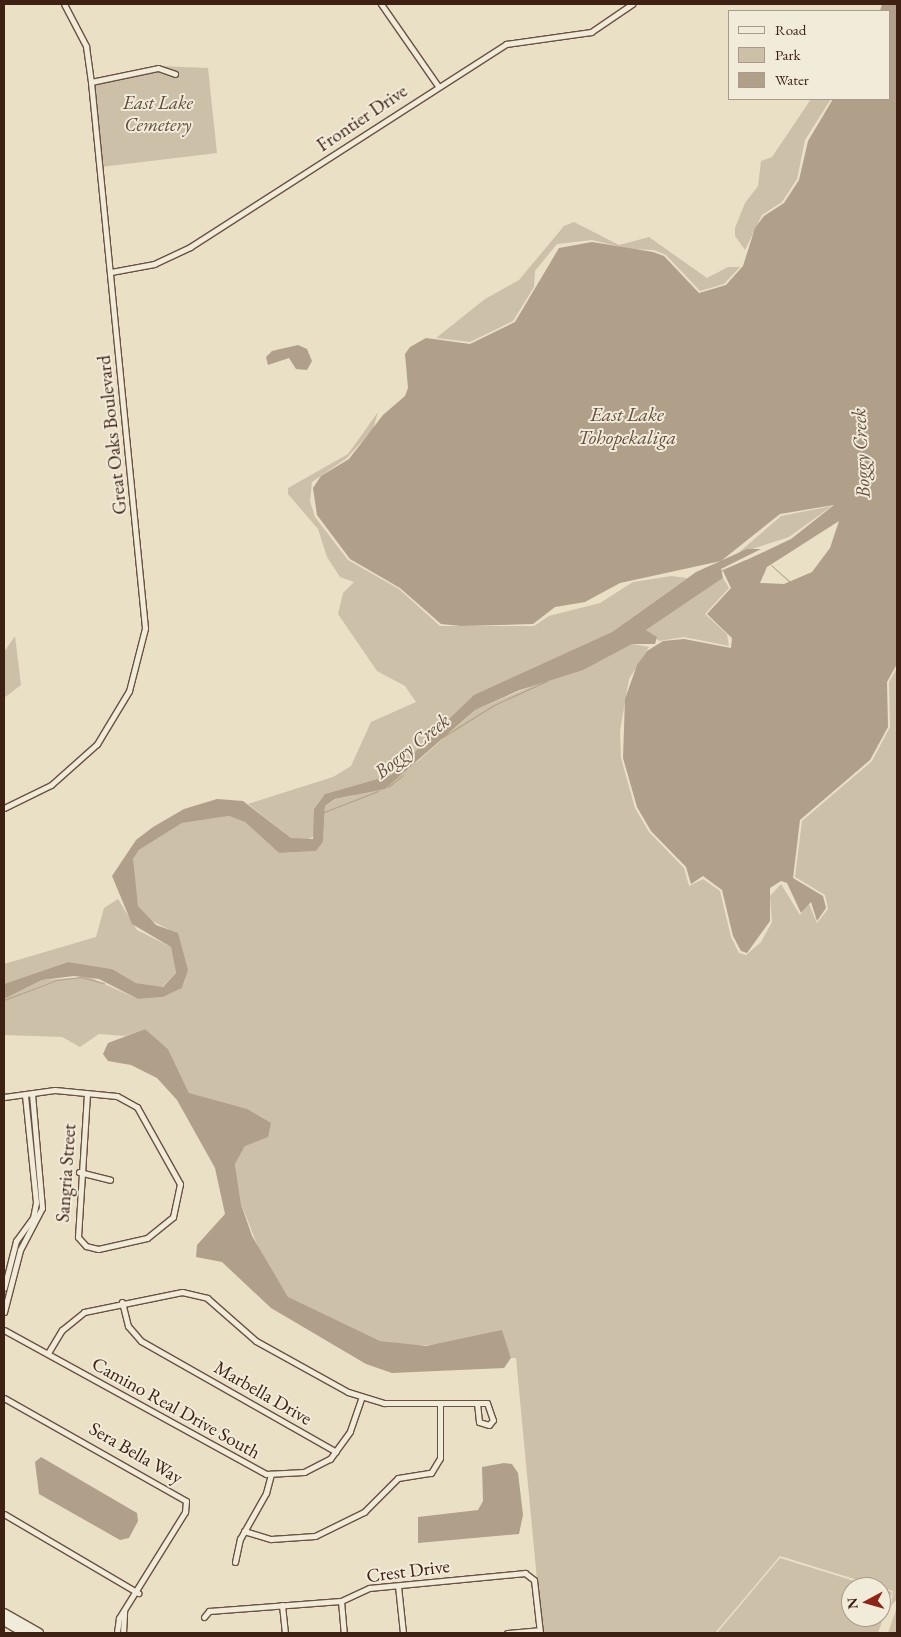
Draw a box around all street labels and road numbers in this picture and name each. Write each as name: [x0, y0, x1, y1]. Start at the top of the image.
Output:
street label: Frontier Drive: [312, 79, 412, 157]
street label: Great Oaks Boulevard: [92, 354, 132, 516]
street label: Sangria Street: [51, 1123, 81, 1223]
street label: Camino Real Drive South: [88, 1352, 264, 1464]
street label: Marbella Drive: [210, 1356, 316, 1430]
street label: Sera Bella Way: [85, 1417, 187, 1489]
street label: Crest Drive: [365, 1555, 451, 1587]

